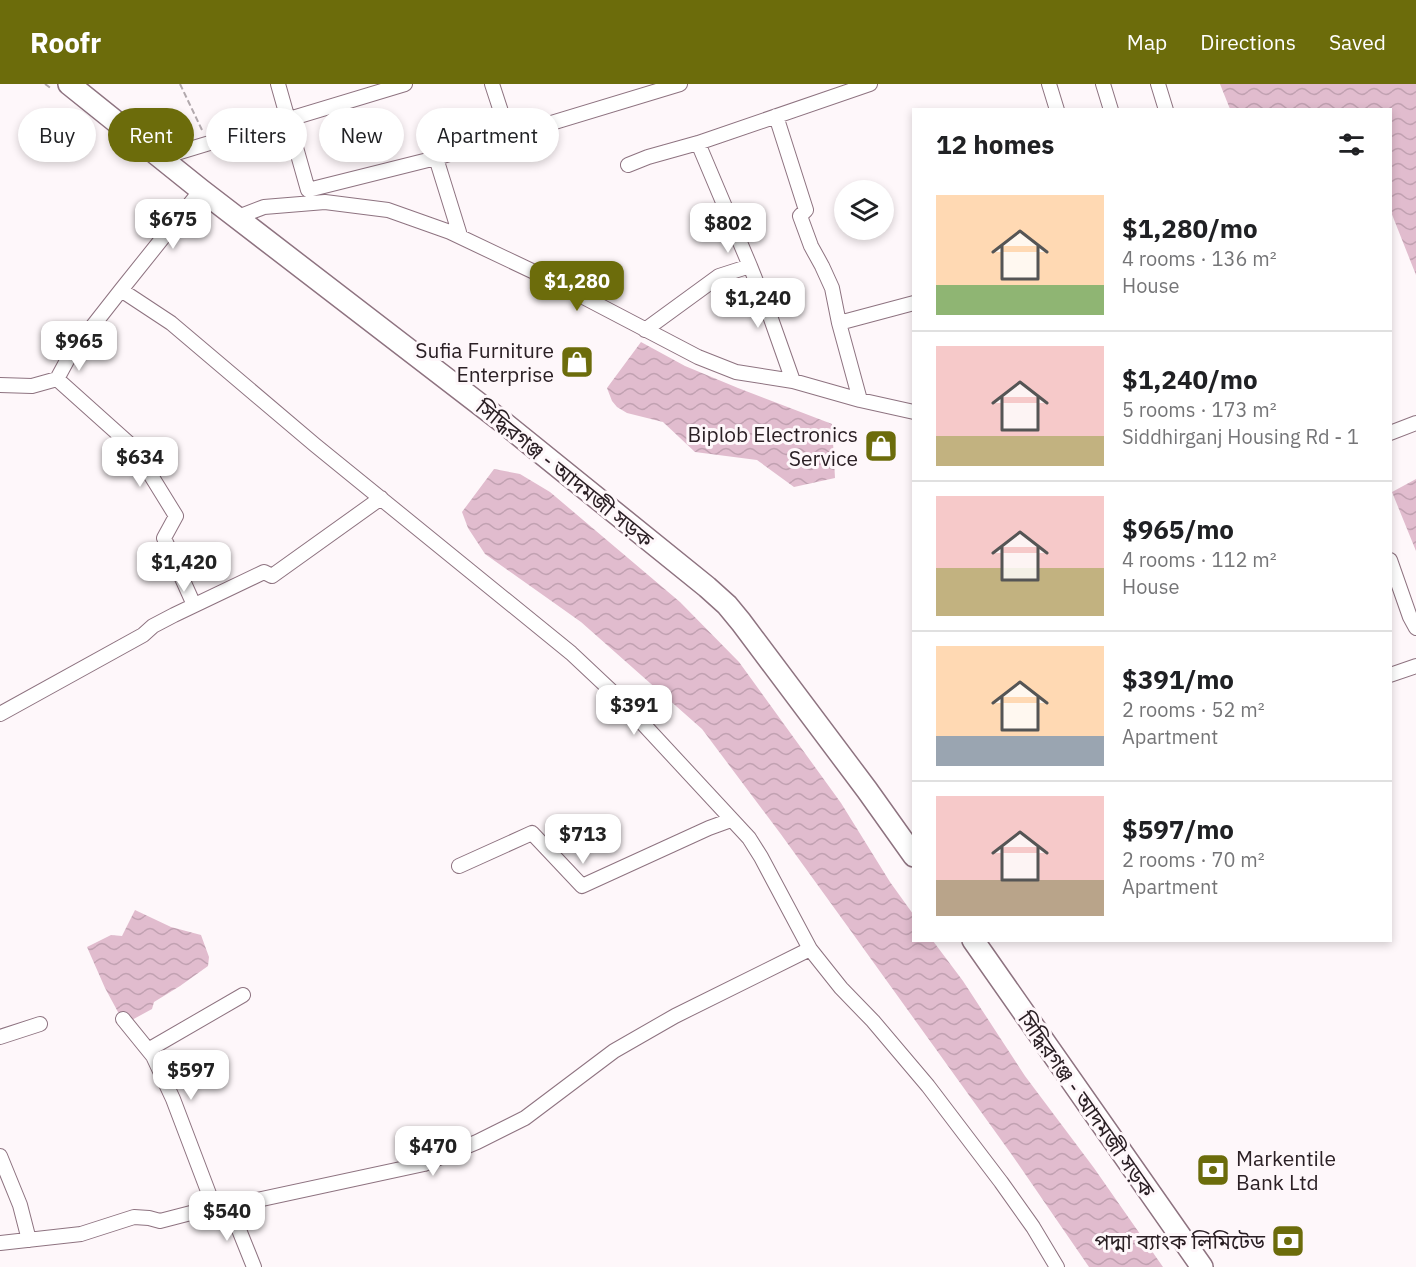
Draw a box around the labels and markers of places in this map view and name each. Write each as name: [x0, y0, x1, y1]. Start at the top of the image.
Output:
pin: $675: [137, 199, 209, 250]
pin: $802: [692, 203, 764, 254]
pin: $1,280: [528, 261, 626, 312]
pin: $1,240: [709, 278, 807, 329]
pin: $965: [43, 321, 115, 372]
place label: Sufia Furniture Enterprise: [415, 336, 554, 388]
shop icon: Sufia Furniture Enterprise: [559, 344, 595, 380]
place label: Biplob Electronics Service: [688, 420, 858, 472]
shop icon: Biplob Electronics Service: [863, 428, 899, 464]
pin: $634: [104, 437, 176, 488]
pin: $1,420: [135, 542, 233, 593]
pin: $391: [598, 685, 670, 736]
pin: $713: [547, 814, 619, 865]
pin: $597: [155, 1050, 227, 1101]
pin: $470: [397, 1126, 469, 1177]
place label: Markentile Bank Ltd: [1236, 1144, 1336, 1196]
bank icon: Markentile Bank Ltd: [1195, 1152, 1231, 1188]
pin: $540: [191, 1191, 263, 1242]
bank icon: পদ্মা ব্যাংক লিমিটেড: [1270, 1223, 1306, 1259]
place label: পদ্মা ব্যাংক লিমিটেড: [1094, 1227, 1266, 1255]

